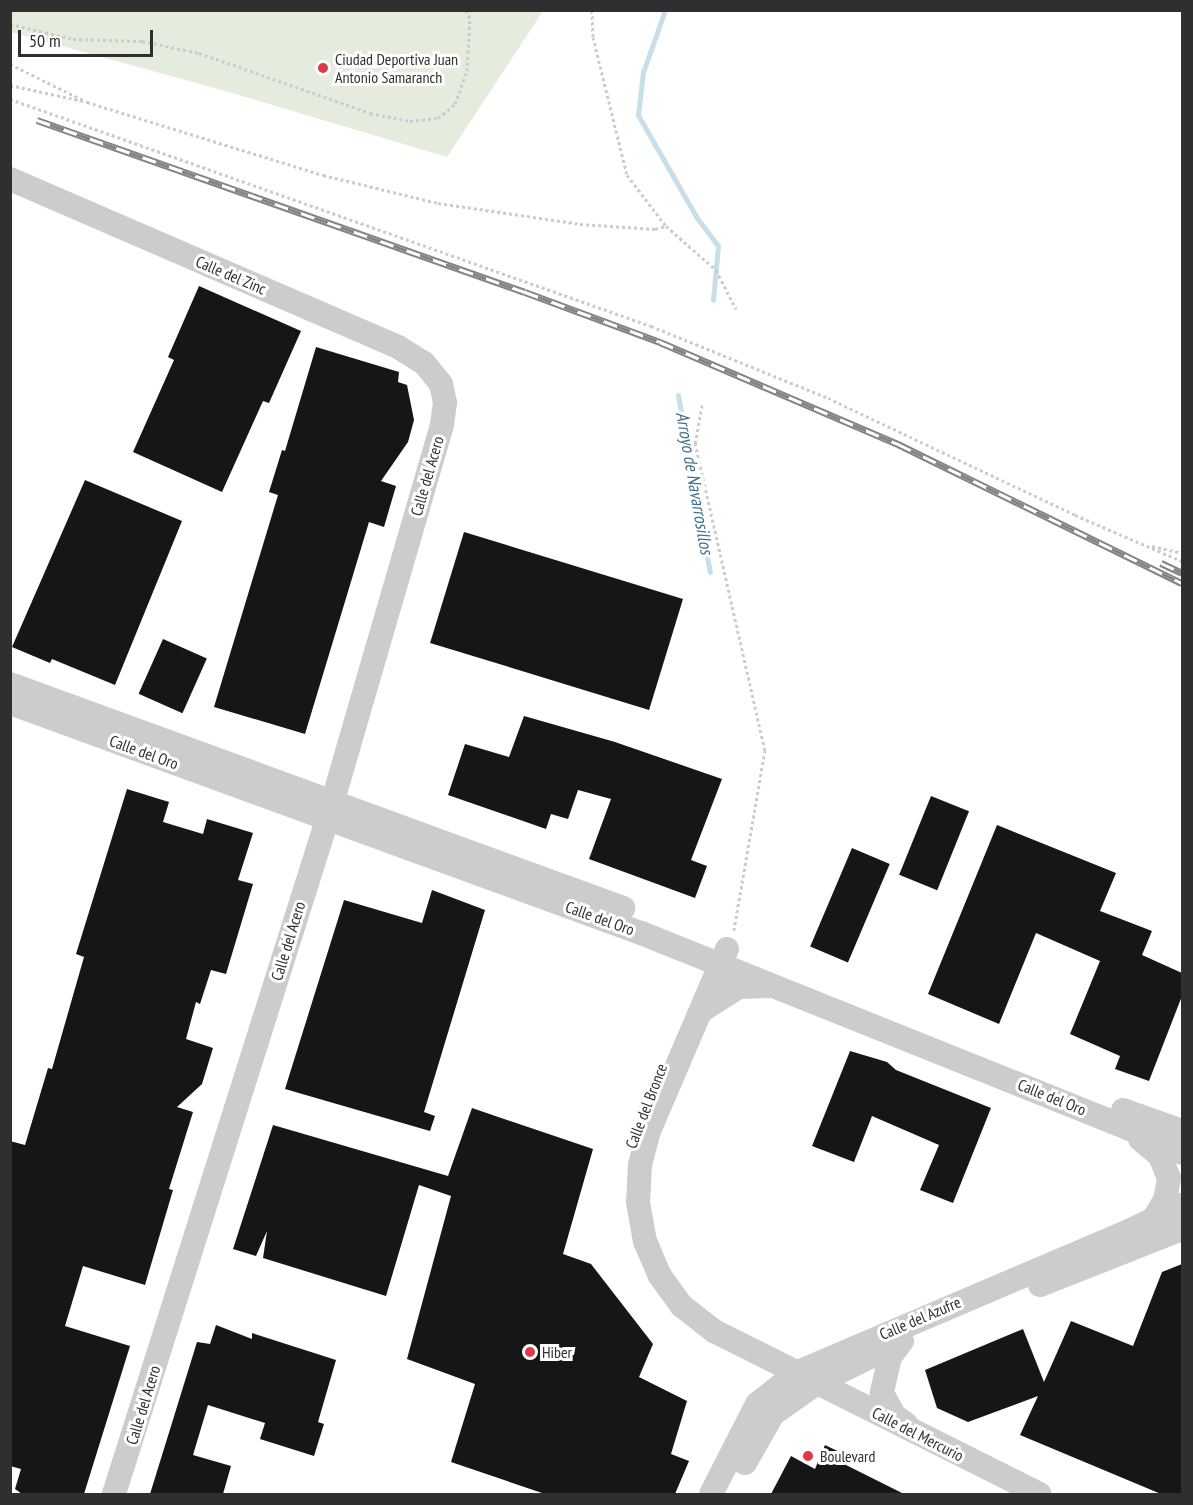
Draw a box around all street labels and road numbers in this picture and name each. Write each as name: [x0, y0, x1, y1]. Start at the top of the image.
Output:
street label: Calle del Zinc: [193, 252, 269, 298]
street label: Calle del Acero: [406, 434, 448, 518]
street label: Calle del Oro: [107, 731, 181, 773]
street label: Calle del Oro: [563, 897, 637, 939]
street label: Calle del Acero: [267, 899, 309, 983]
street label: Calle del Bronce: [621, 1061, 671, 1151]
street label: Calle del Oro: [1015, 1075, 1089, 1119]
street label: Calle del Azufre: [876, 1292, 964, 1344]
street label: Calle del Acero: [122, 1363, 164, 1447]
street label: Calle del Mercurio: [869, 1403, 967, 1465]

